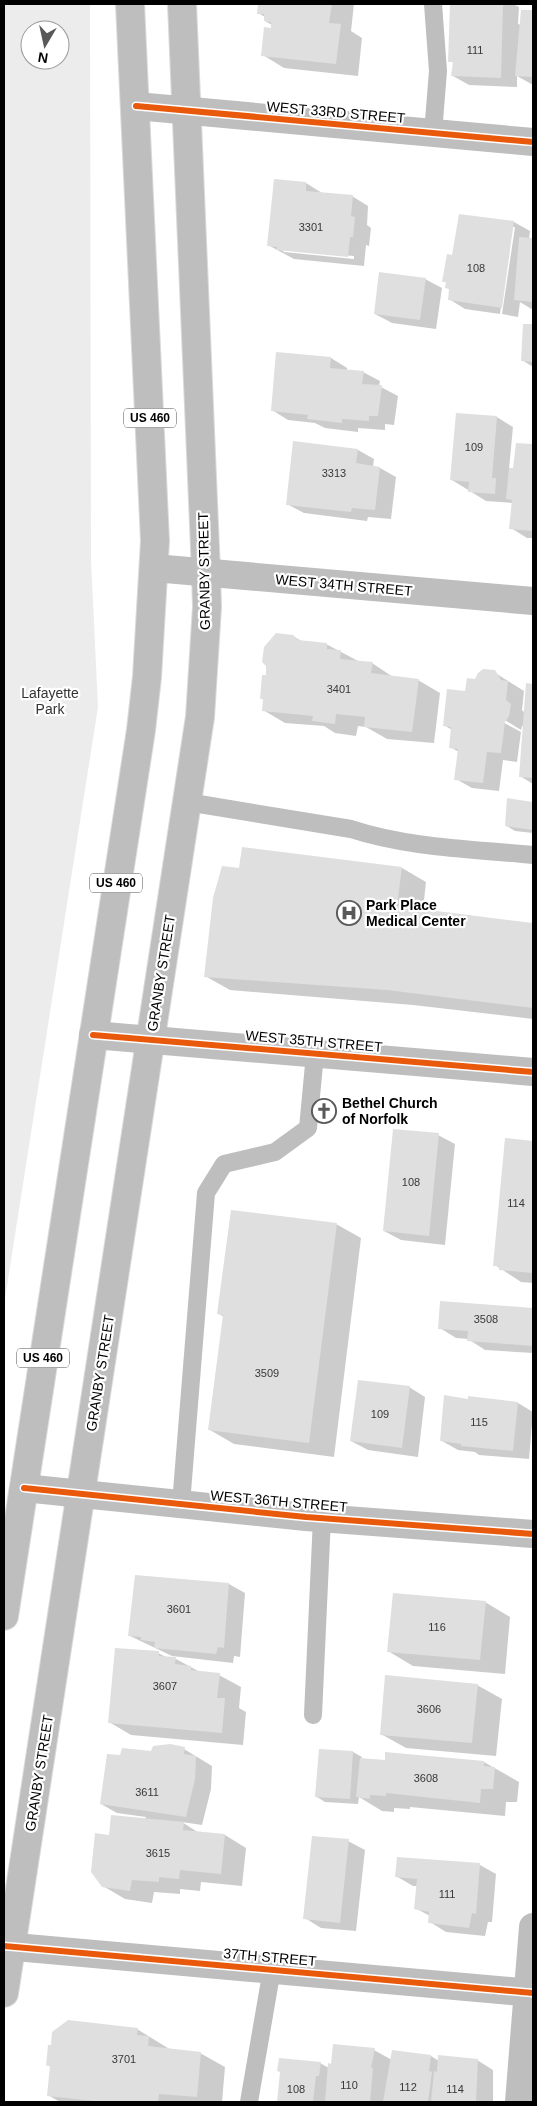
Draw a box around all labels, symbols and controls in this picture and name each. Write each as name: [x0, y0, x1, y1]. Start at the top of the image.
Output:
north arrow: [20, 20, 70, 70]
house number: 111: [467, 44, 483, 56]
text: N: [37, 49, 49, 67]
street label: WEST 33RD STREET: [266, 98, 406, 126]
house number: 3301: [299, 221, 323, 233]
house number: 108: [467, 262, 485, 274]
road number: US 460: [124, 408, 176, 428]
house number: 109: [465, 441, 483, 453]
house number: 3313: [322, 467, 346, 479]
street label: GRANBY STREET: [195, 511, 213, 630]
street label: WEST 34TH STREET: [275, 571, 414, 599]
house number: 3401: [327, 683, 351, 695]
park label: Lafayette Park: [21, 685, 79, 717]
road number: US 460: [90, 874, 142, 892]
place label: Park Place Medical Center: [366, 897, 466, 929]
hospital icon: Park Place Medical Center: [336, 900, 362, 926]
street label: GRANBY STREET: [144, 913, 178, 1033]
street label: WEST 35TH STREET: [245, 1027, 384, 1055]
place label: Bethel Church of Norfolk: [342, 1095, 438, 1127]
church icon: Bethel Church of Norfolk: [311, 1098, 337, 1124]
house number: 108: [402, 1176, 420, 1188]
house number: 114: [507, 1197, 525, 1209]
street label: GRANBY STREET: [83, 1313, 117, 1433]
house number: 3508: [474, 1313, 498, 1325]
road number: US 460: [17, 1349, 69, 1368]
house number: 3509: [255, 1367, 279, 1379]
house number: 109: [371, 1408, 389, 1420]
house number: 115: [470, 1416, 488, 1428]
street label: WEST 36TH STREET: [210, 1487, 349, 1515]
house number: 3601: [167, 1603, 191, 1615]
house number: 116: [428, 1621, 446, 1633]
house number: 3607: [153, 1680, 177, 1692]
house number: 3606: [417, 1703, 441, 1715]
street label: GRANBY STREET: [22, 1713, 56, 1833]
house number: 3608: [414, 1772, 438, 1784]
house number: 3611: [135, 1786, 159, 1798]
house number: 3615: [146, 1847, 170, 1859]
house number: 111: [439, 1888, 455, 1900]
street label: 37TH STREET: [223, 1945, 318, 1969]
house number: 3701: [112, 2053, 136, 2065]
house number: 110: [340, 2079, 358, 2091]
house number: 112: [399, 2081, 417, 2093]
house number: 108: [287, 2083, 305, 2095]
house number: 114: [446, 2083, 464, 2095]

